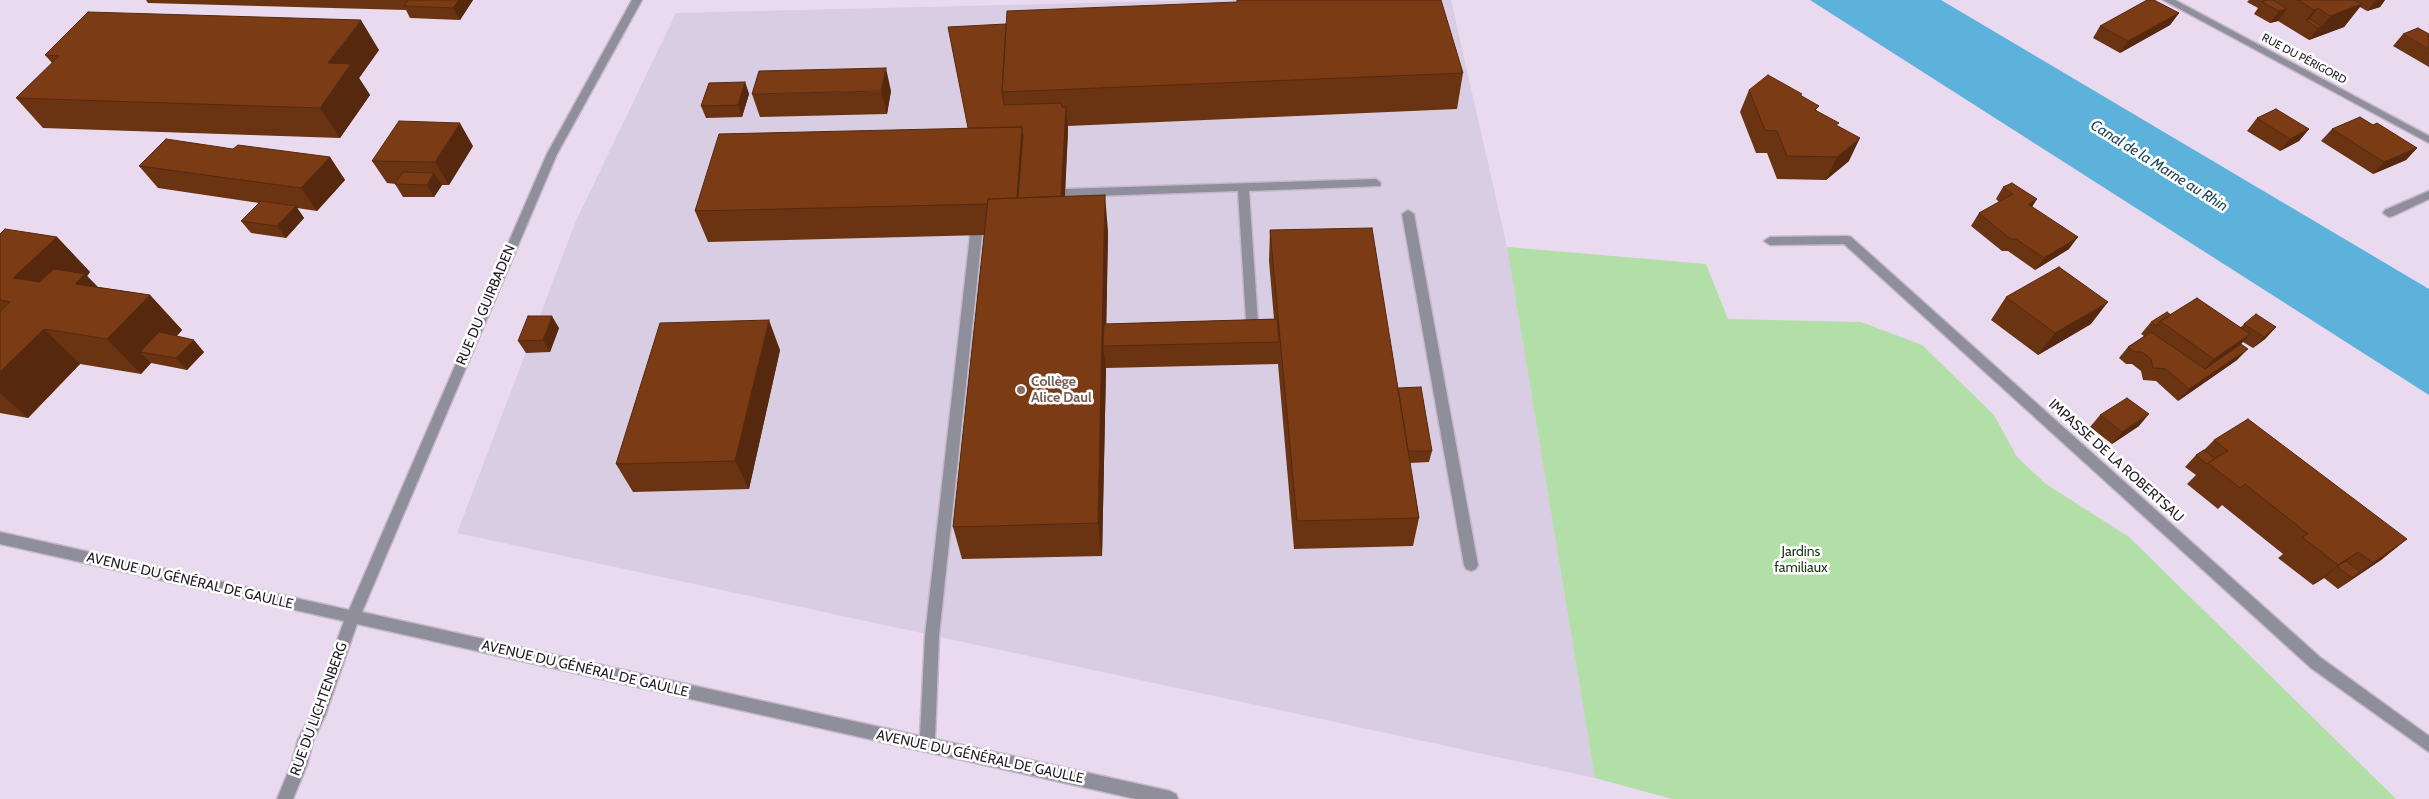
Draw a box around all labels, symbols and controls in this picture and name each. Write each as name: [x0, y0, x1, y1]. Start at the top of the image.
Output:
street label: RUE DU PÉRIGORD: [2259, 31, 2349, 87]
water label: Canal de la Marne au Rhin: [2087, 116, 2231, 216]
street label: RUE DU GUIRBADEN: [453, 242, 519, 368]
place label: Collège Alice Daul: [1031, 374, 1092, 407]
marker: Collège Alice Daul: [1015, 384, 1027, 396]
street label: IMPASSE DE LA ROBERTSAU: [2045, 396, 2187, 526]
park label: Jardins familiaux: [1774, 544, 1828, 576]
street label: AVENUE DU GÉNÉRAL DE GAULLE: [85, 549, 295, 613]
street label: AVENUE DU GÉNÉRAL DE GAULLE: [480, 637, 690, 701]
street label: RUE DU LICHTENBERG: [287, 640, 351, 778]
street label: AVENUE DU GÉNÉRAL DE GAULLE: [875, 727, 1085, 787]

